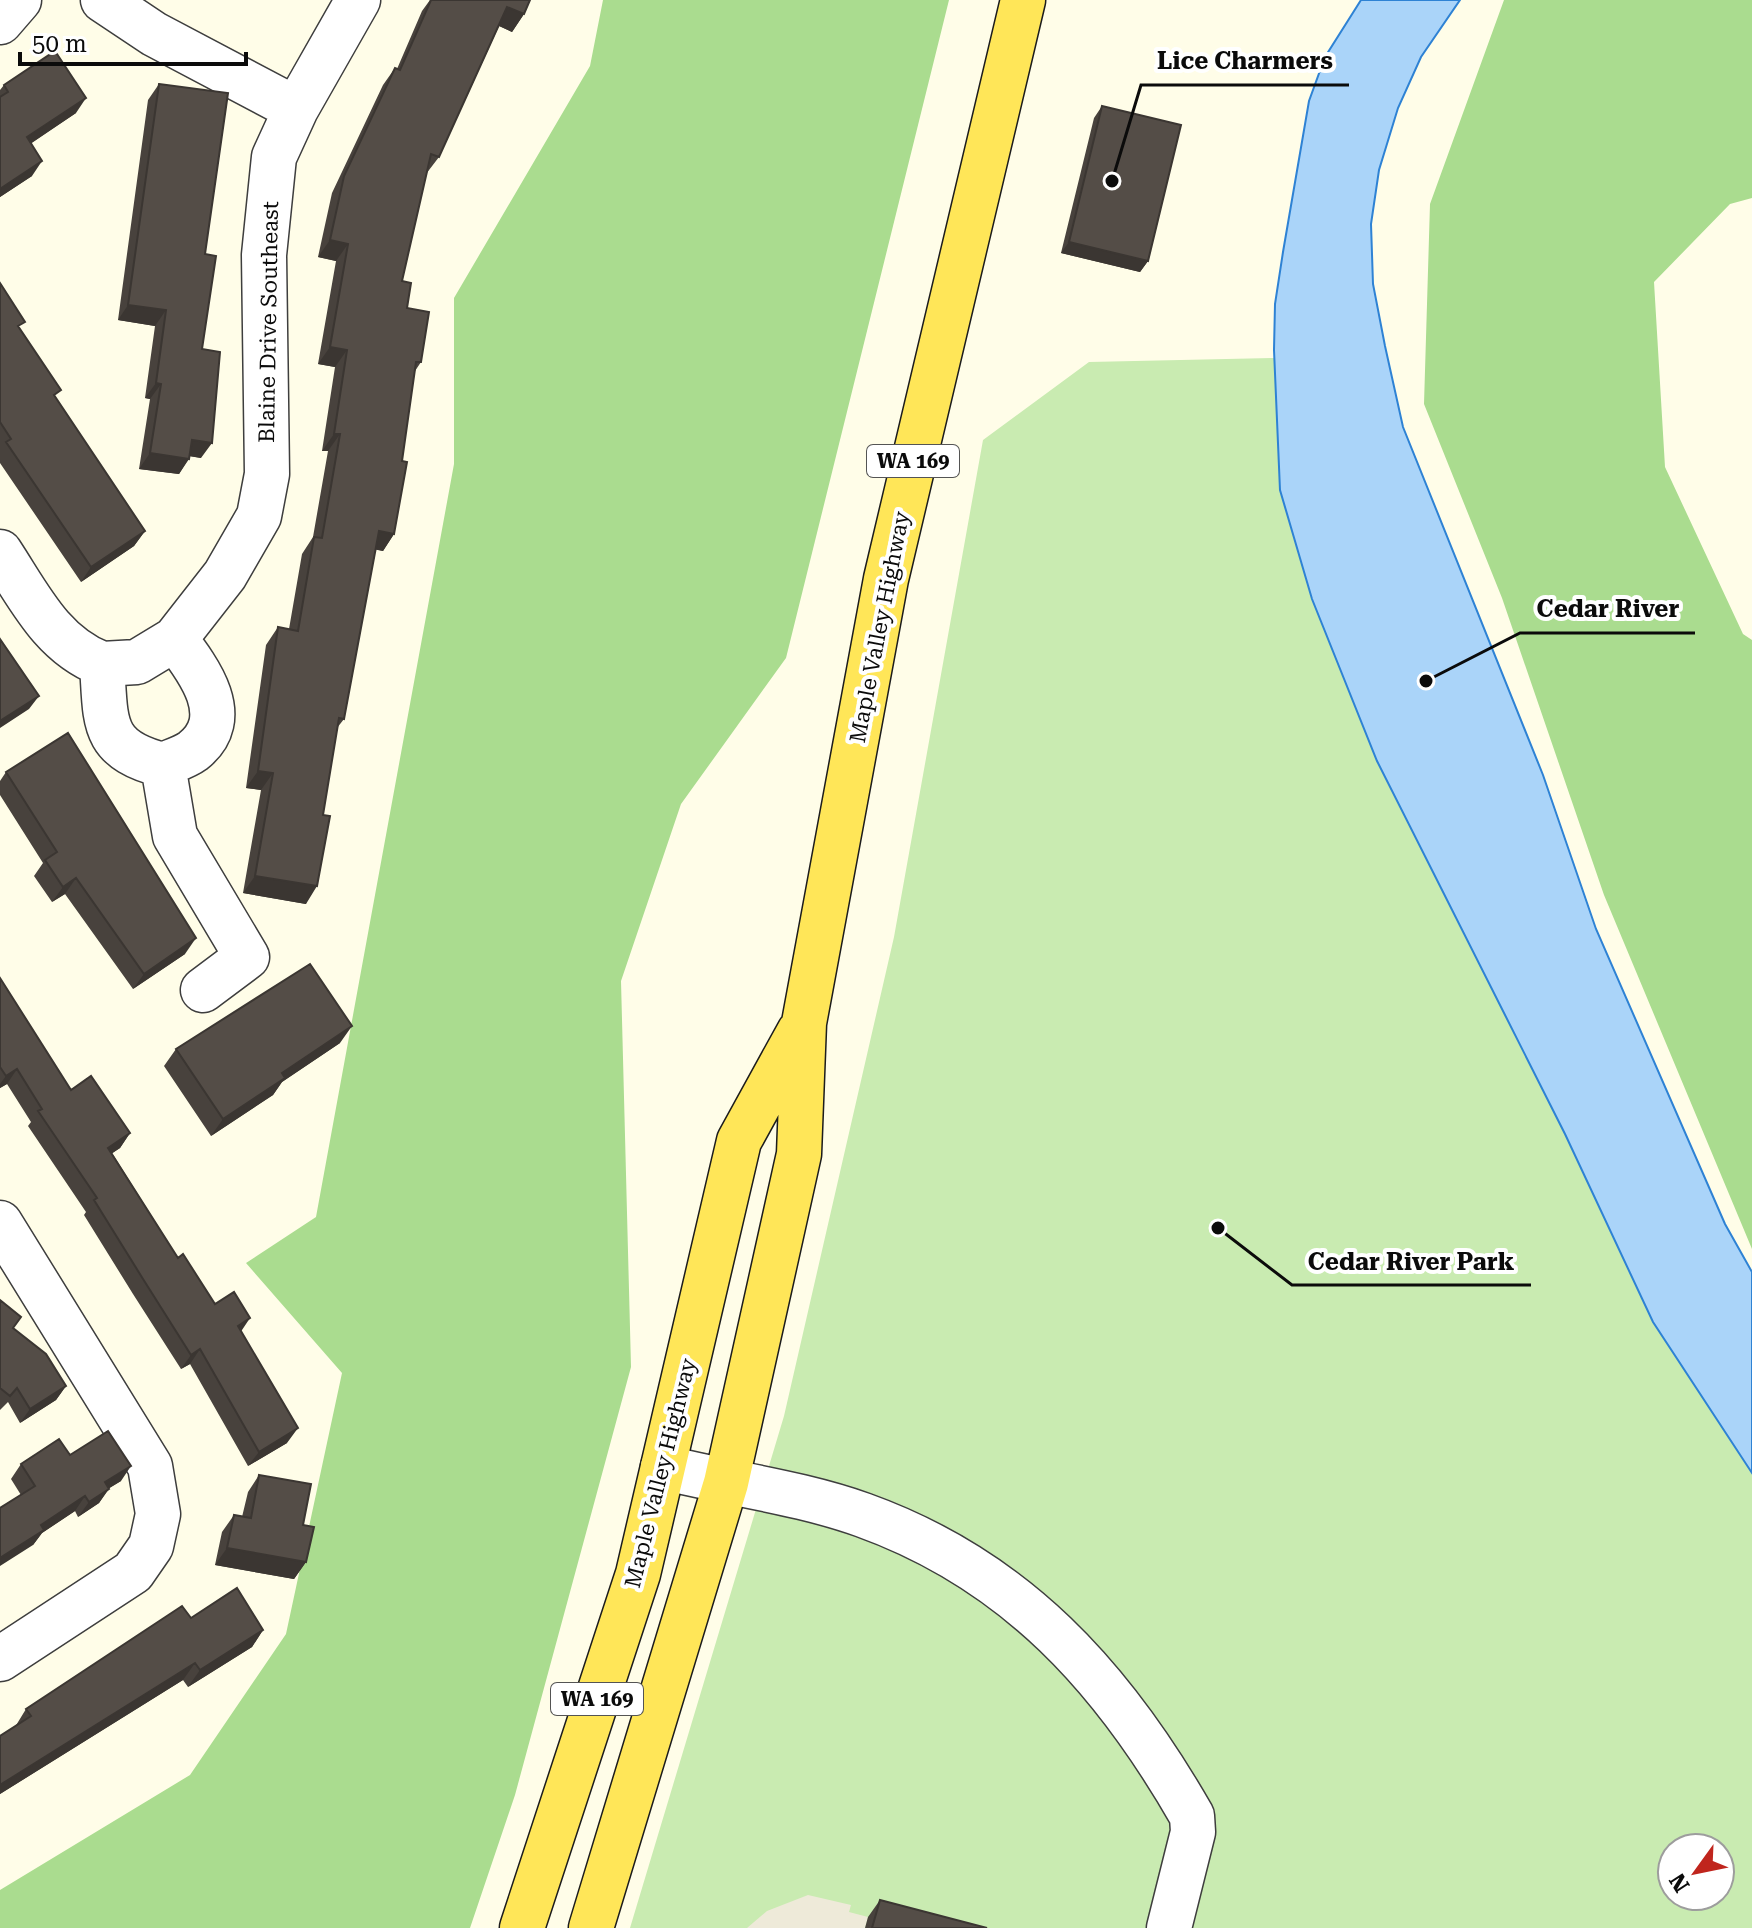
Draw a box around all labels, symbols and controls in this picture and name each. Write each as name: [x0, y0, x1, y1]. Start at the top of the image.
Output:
scale bar: [20, 16, 246, 66]
text: 50 m: [32, 30, 87, 58]
callout: Lice Charmers: [1141, 37, 1349, 85]
text: Lice Charmers: [1157, 47, 1333, 75]
street label: Blaine Drive Southeast: [254, 201, 283, 443]
road number: WA 169: [867, 445, 959, 477]
street label: Maple Valley Highway: [845, 509, 914, 745]
callout: Cedar River: [1520, 585, 1695, 633]
text: Cedar River: [1537, 595, 1679, 623]
callout: Cedar River Park: [1292, 1237, 1531, 1285]
text: Cedar River Park: [1308, 1248, 1515, 1276]
street label: Maple Valley Highway: [620, 1356, 701, 1590]
road number: WA 169: [551, 1683, 643, 1715]
north arrow: [1656, 1832, 1736, 1912]
text: N: [1665, 1869, 1695, 1897]

